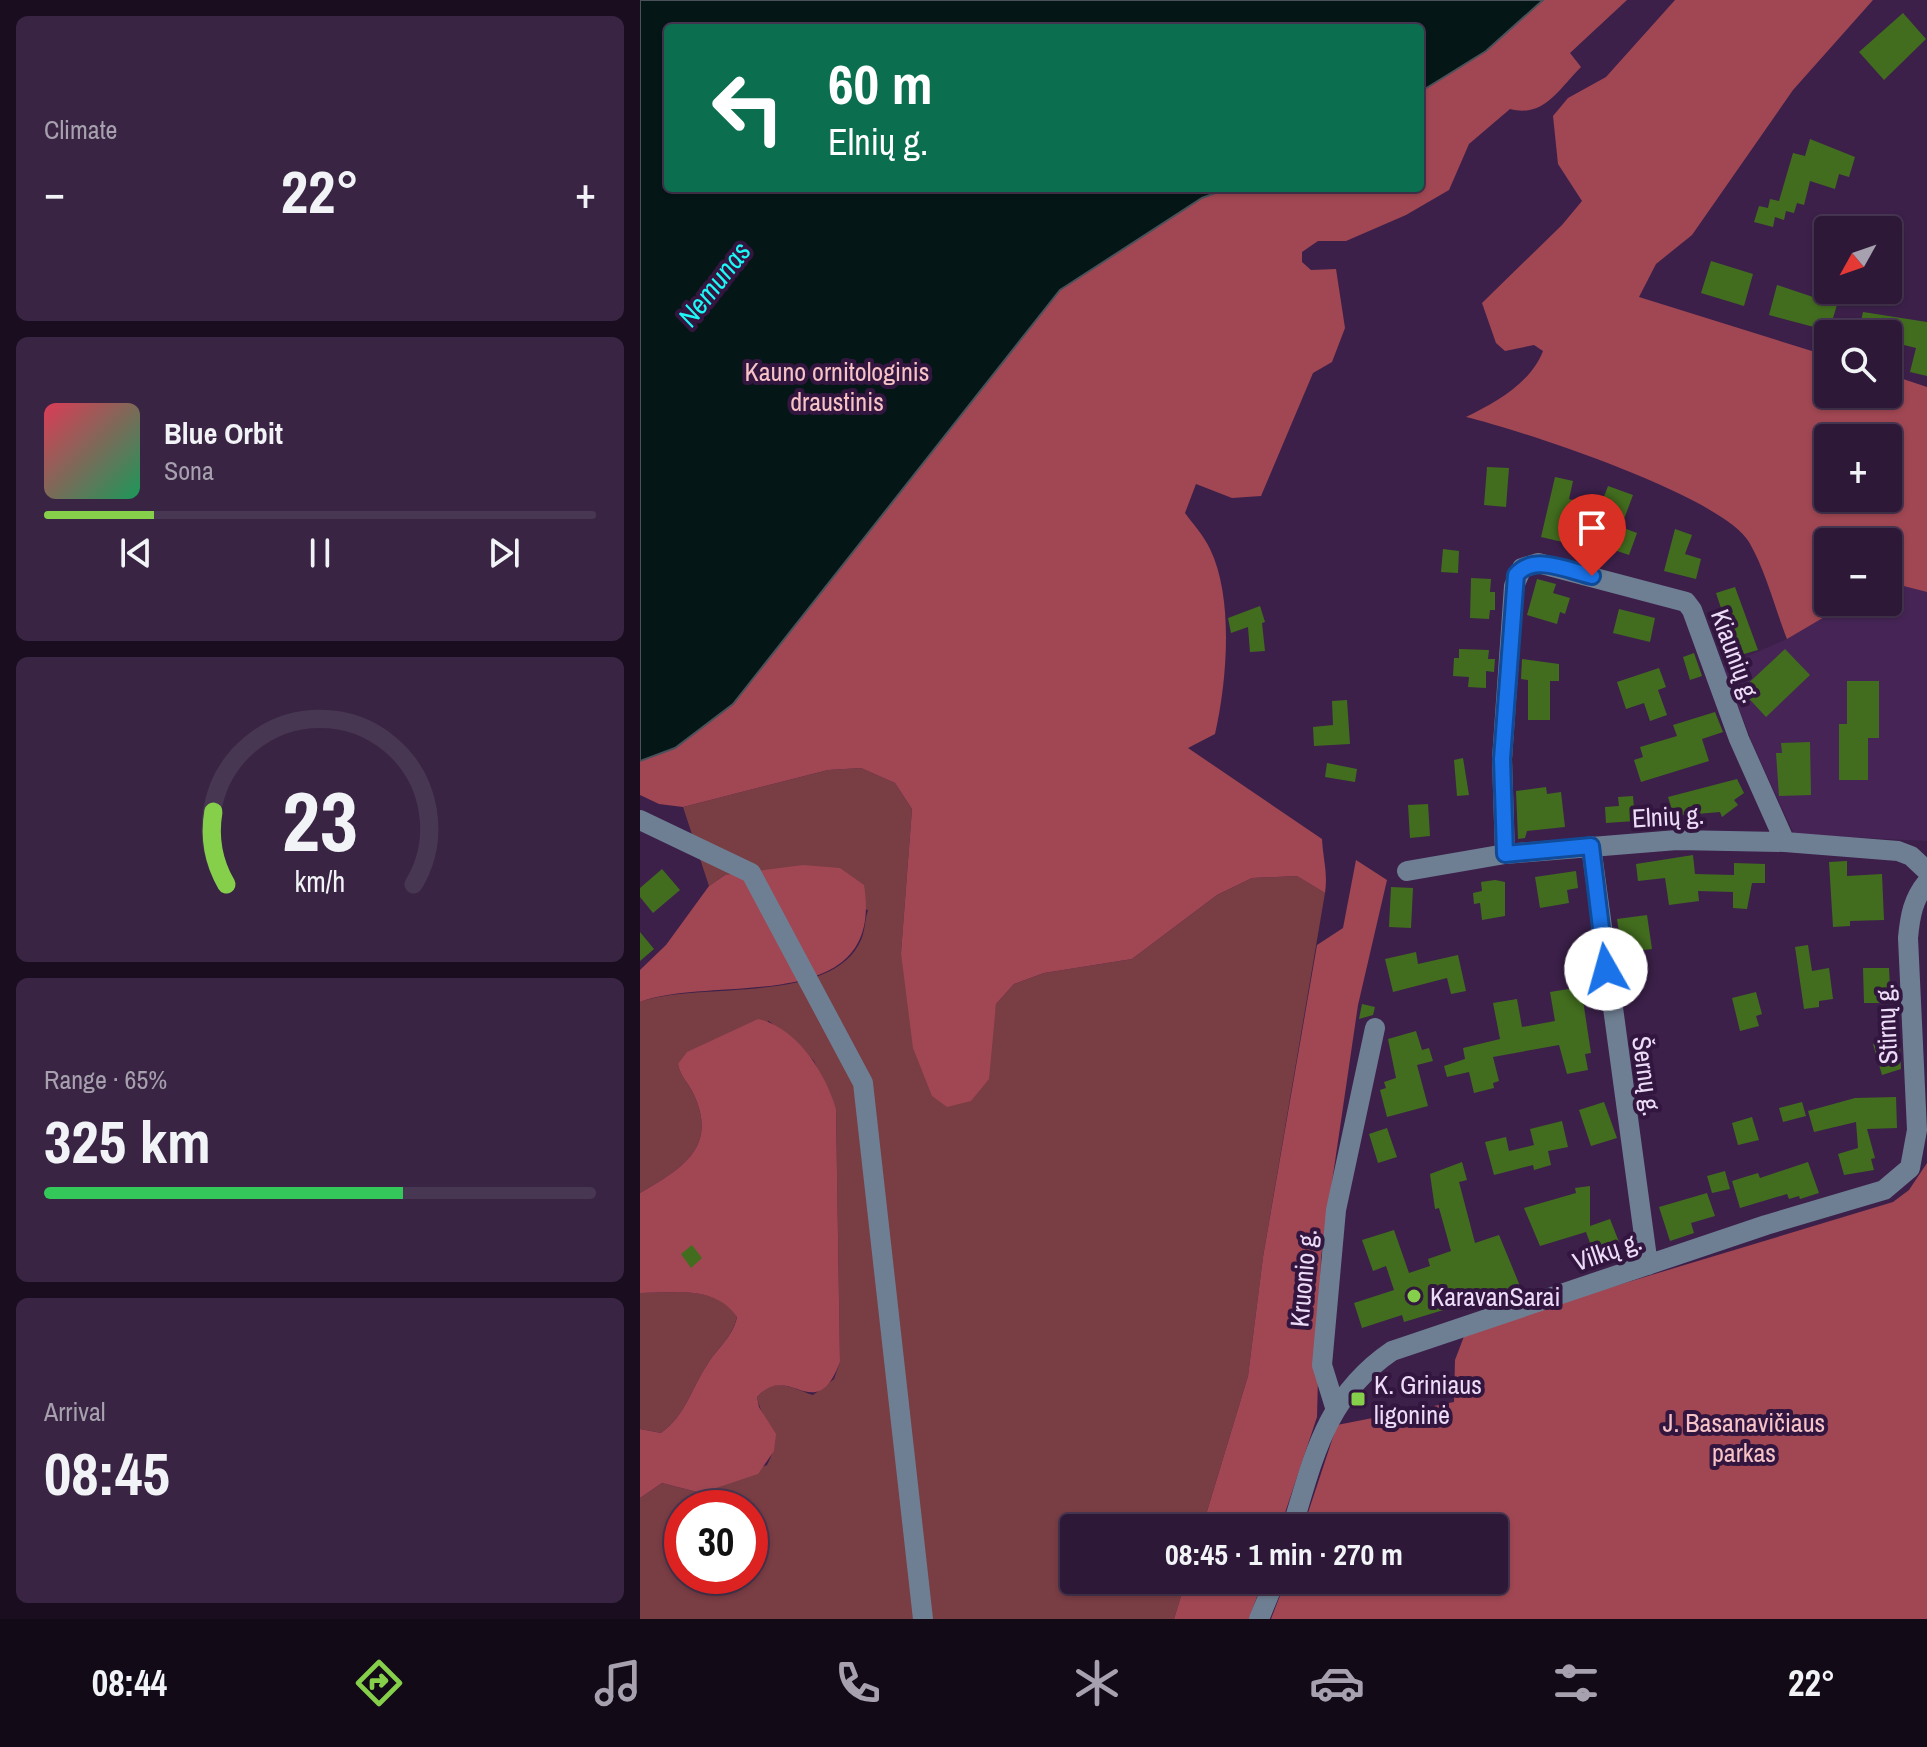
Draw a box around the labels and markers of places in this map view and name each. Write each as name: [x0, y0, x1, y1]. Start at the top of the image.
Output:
pin: [1558, 494, 1626, 576]
place label: KaravanSarai: [1430, 1279, 1560, 1314]
marker: KaravanSarai: [1405, 1287, 1423, 1305]
place label: K. Griniaus ligoninė: [1374, 1367, 1482, 1432]
marker: K. Griniaus ligoninė: [1349, 1390, 1367, 1408]

